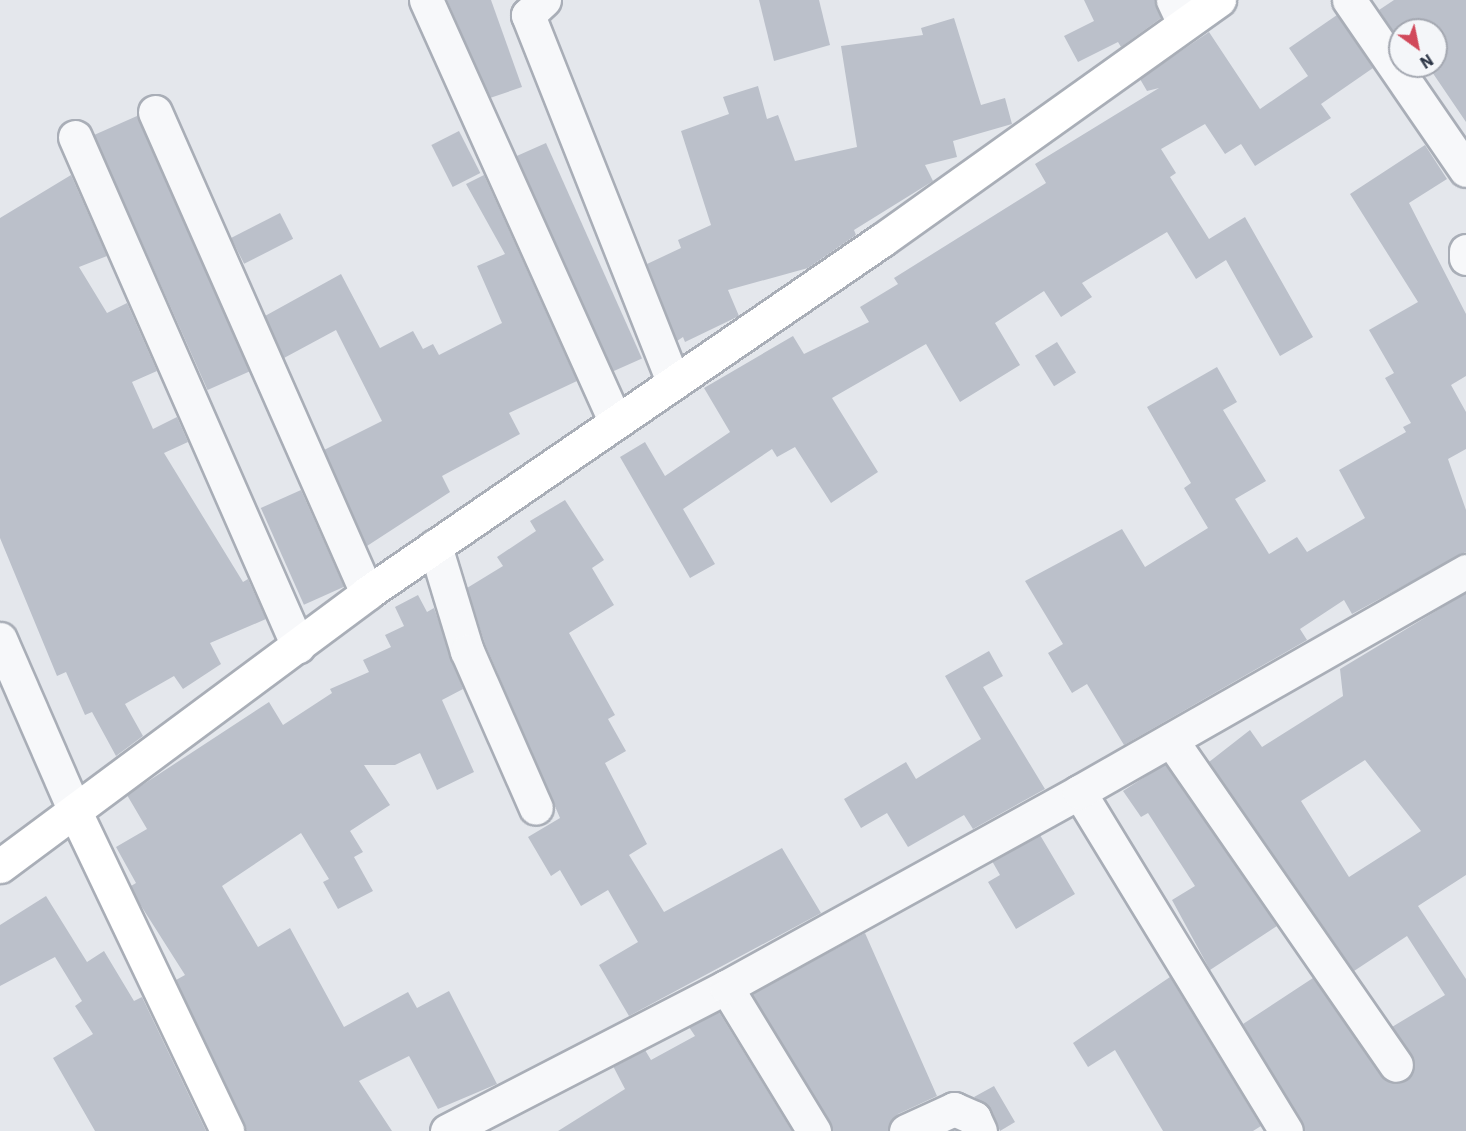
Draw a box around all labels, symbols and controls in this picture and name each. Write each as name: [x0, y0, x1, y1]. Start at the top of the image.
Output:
north arrow: [1388, 18, 1448, 78]
text: N: [1416, 50, 1437, 73]

